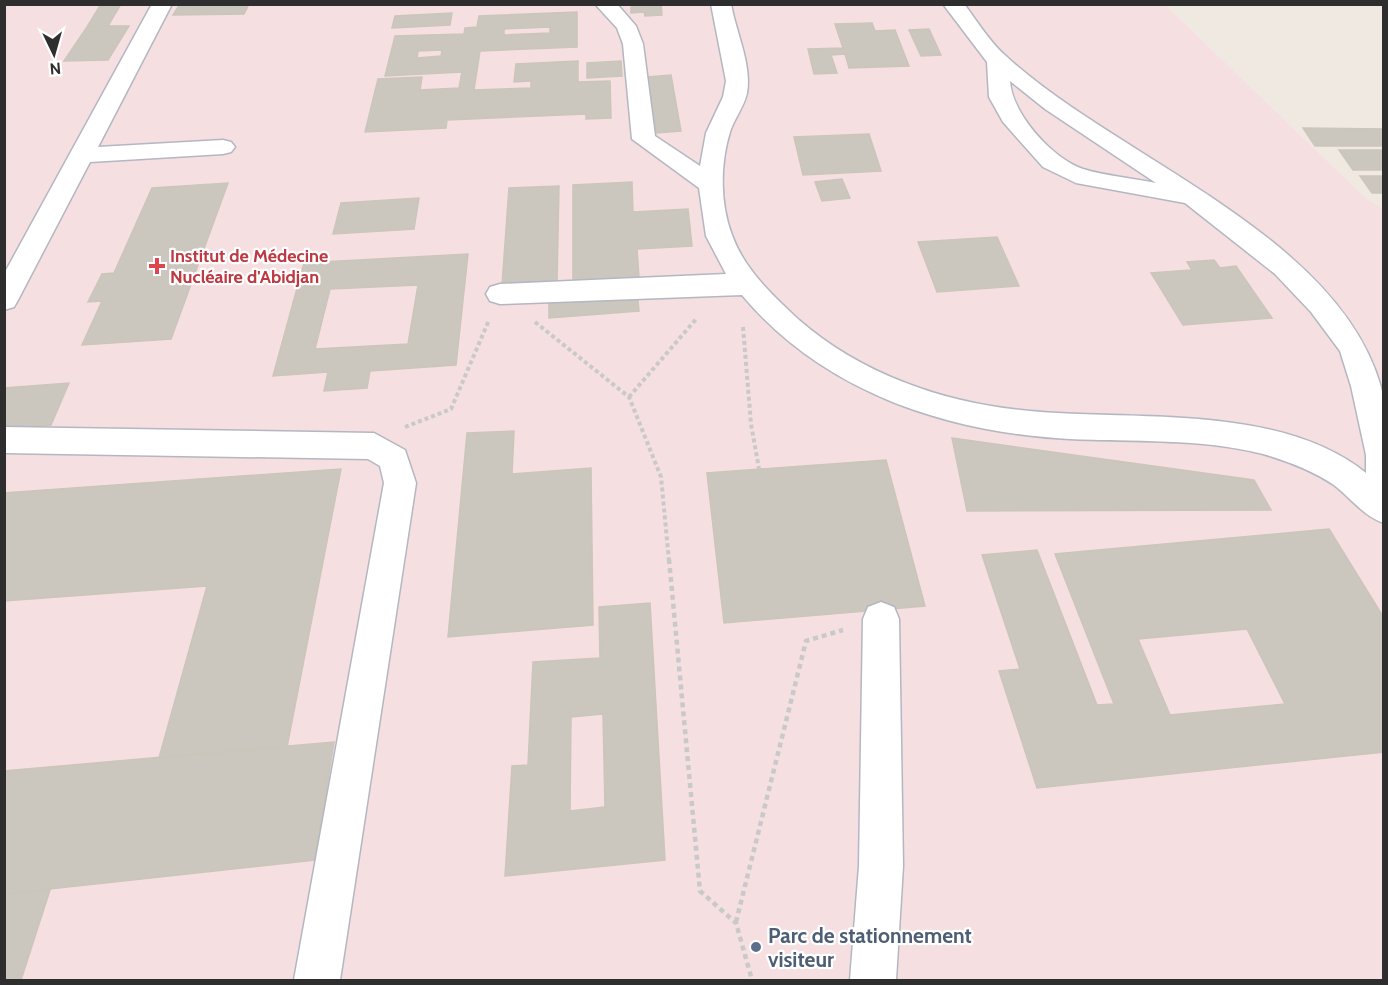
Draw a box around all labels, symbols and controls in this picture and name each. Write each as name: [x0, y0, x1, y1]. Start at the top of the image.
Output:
north arrow: [24, 24, 84, 84]
text: N: [49, 58, 62, 78]
place label: Institut de Médecine Nucléaire d'Abidjan: [170, 245, 328, 288]
marker: Institut de Médecine Nucléaire d'Abidjan: [148, 257, 166, 275]
place label: Parc de stationnement visiteur: [768, 923, 972, 972]
marker: Parc de stationnement visiteur: [749, 940, 763, 954]

